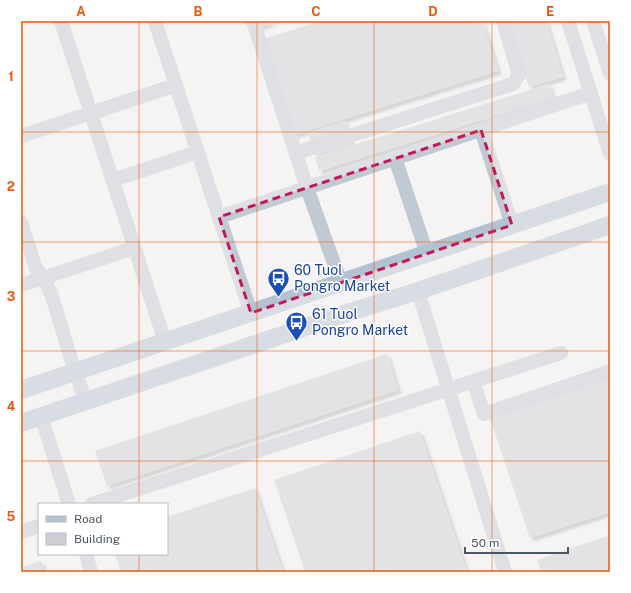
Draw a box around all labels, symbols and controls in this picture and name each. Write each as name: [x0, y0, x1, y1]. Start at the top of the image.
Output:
text: A: [76, 4, 86, 19]
text: B: [194, 4, 203, 19]
text: C: [311, 4, 321, 19]
text: D: [428, 4, 438, 19]
text: E: [546, 4, 554, 19]
text: 1: [8, 69, 14, 84]
text: 2: [7, 179, 15, 194]
place label: 60 Tuol Pongro Market: [294, 262, 390, 294]
bus stop icon: 60 Tuol Pongro Market: [265, 265, 291, 298]
text: 3: [7, 289, 16, 304]
place label: 61 Tuol Pongro Market: [312, 306, 408, 338]
bus stop icon: 61 Tuol Pongro Market: [284, 309, 310, 342]
text: 4: [7, 399, 16, 414]
legend: [38, 503, 168, 555]
text: 5: [7, 509, 16, 524]
text: Road: [74, 512, 102, 526]
scale bar: [465, 529, 568, 555]
text: Building: [74, 532, 120, 546]
text: 50 m: [471, 536, 499, 550]

